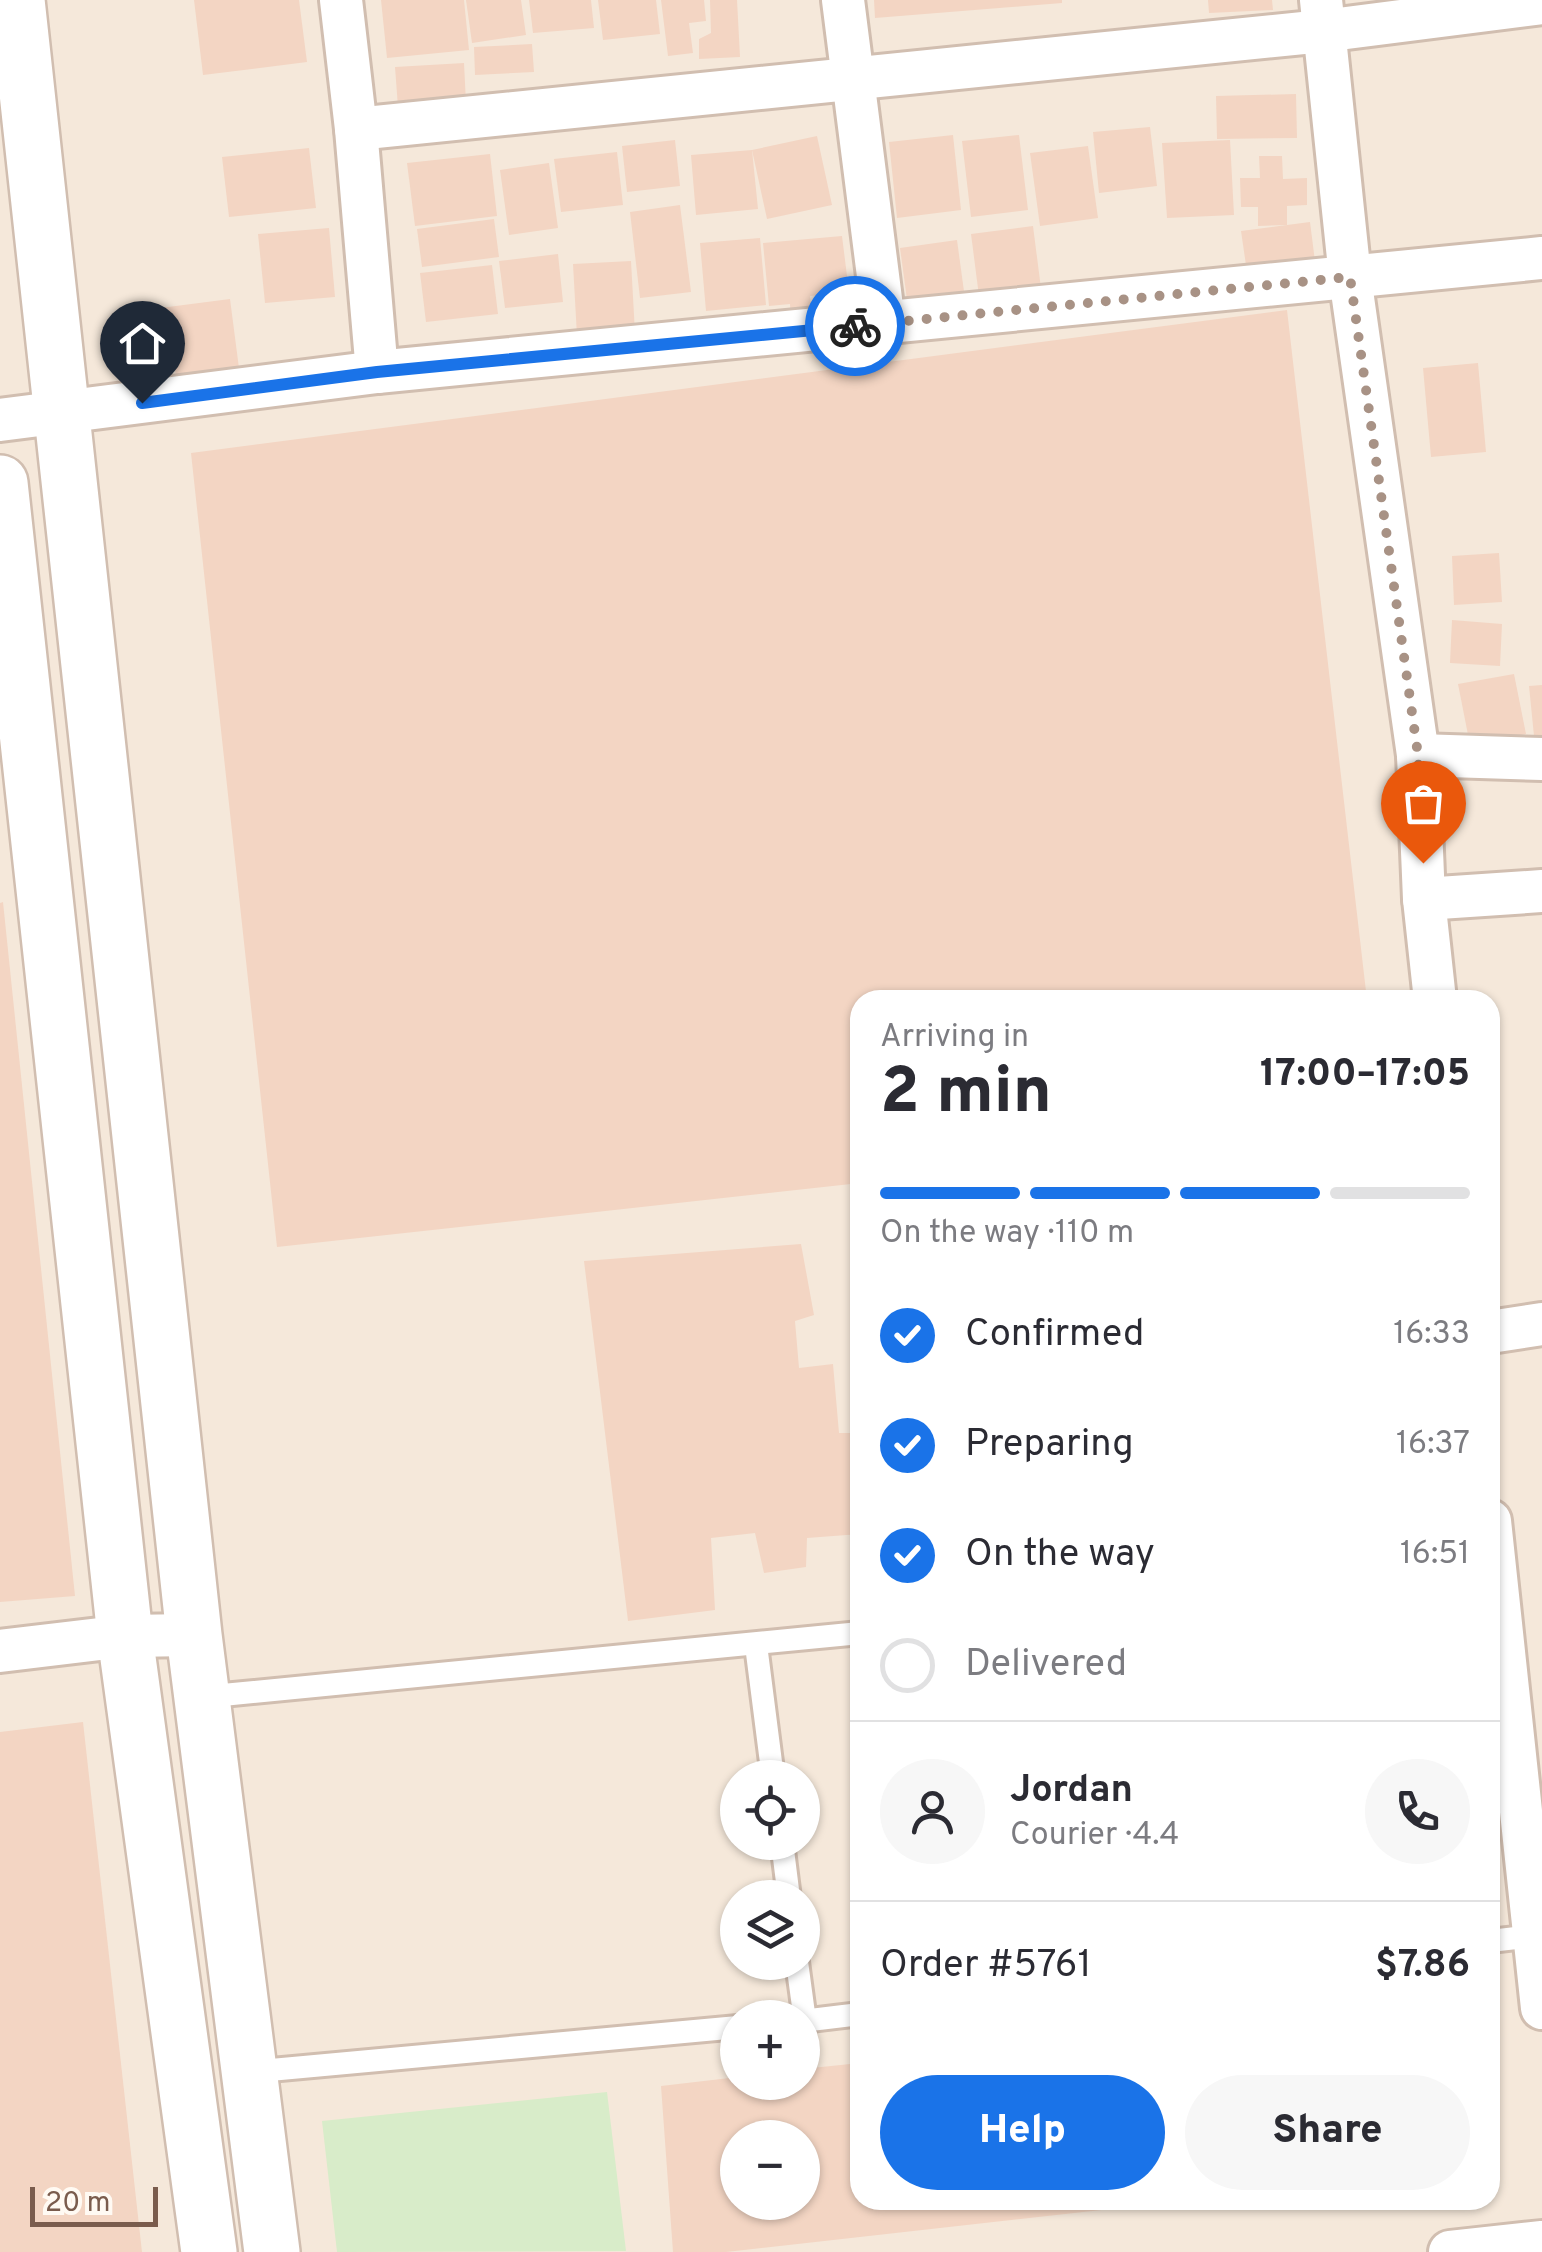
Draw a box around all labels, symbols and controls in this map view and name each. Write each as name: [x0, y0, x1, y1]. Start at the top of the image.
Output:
courier: [805, 276, 905, 376]
icon: bike: [828, 299, 883, 354]
pin: [100, 301, 185, 404]
icon: home: [115, 316, 170, 371]
pin: [1381, 761, 1466, 864]
icon: bag: [1396, 776, 1451, 831]
text: Arriving in: [880, 1018, 1029, 1058]
text: 17:00–17:05: [1260, 1051, 1470, 1100]
text: 2 min: [880, 1054, 1052, 1136]
text: On the way · 110 m: [880, 1214, 1134, 1254]
icon: check: [880, 1308, 935, 1363]
text: Confirmed: [965, 1311, 1144, 1360]
text: 16:33: [1393, 1315, 1470, 1355]
icon: check: [880, 1418, 935, 1473]
text: Preparing: [965, 1421, 1134, 1470]
text: 16:37: [1396, 1425, 1470, 1465]
icon: check: [880, 1528, 935, 1583]
text: On the way: [965, 1531, 1155, 1580]
text: 16:51: [1400, 1535, 1470, 1575]
text: Delivered: [965, 1641, 1127, 1690]
button: person: [880, 1759, 985, 1864]
button: phone: [1365, 1759, 1470, 1864]
map controls: [720, 1760, 820, 2220]
button: locate: [720, 1760, 820, 1860]
text: Jordan: [1010, 1767, 1133, 1816]
text: Courier · 4.4: [1010, 1816, 1179, 1856]
button: layers: [720, 1880, 820, 1980]
text: Order #5761: [880, 1942, 1092, 1991]
text: $7.86: [1375, 1942, 1470, 1991]
button: +: [720, 2000, 820, 2100]
button: Help: [880, 2075, 1165, 2190]
button: Share: [1185, 2075, 1470, 2190]
button: −: [720, 2120, 820, 2220]
scale bar: [30, 2182, 158, 2226]
text: 20 m: [45, 2186, 110, 2222]

